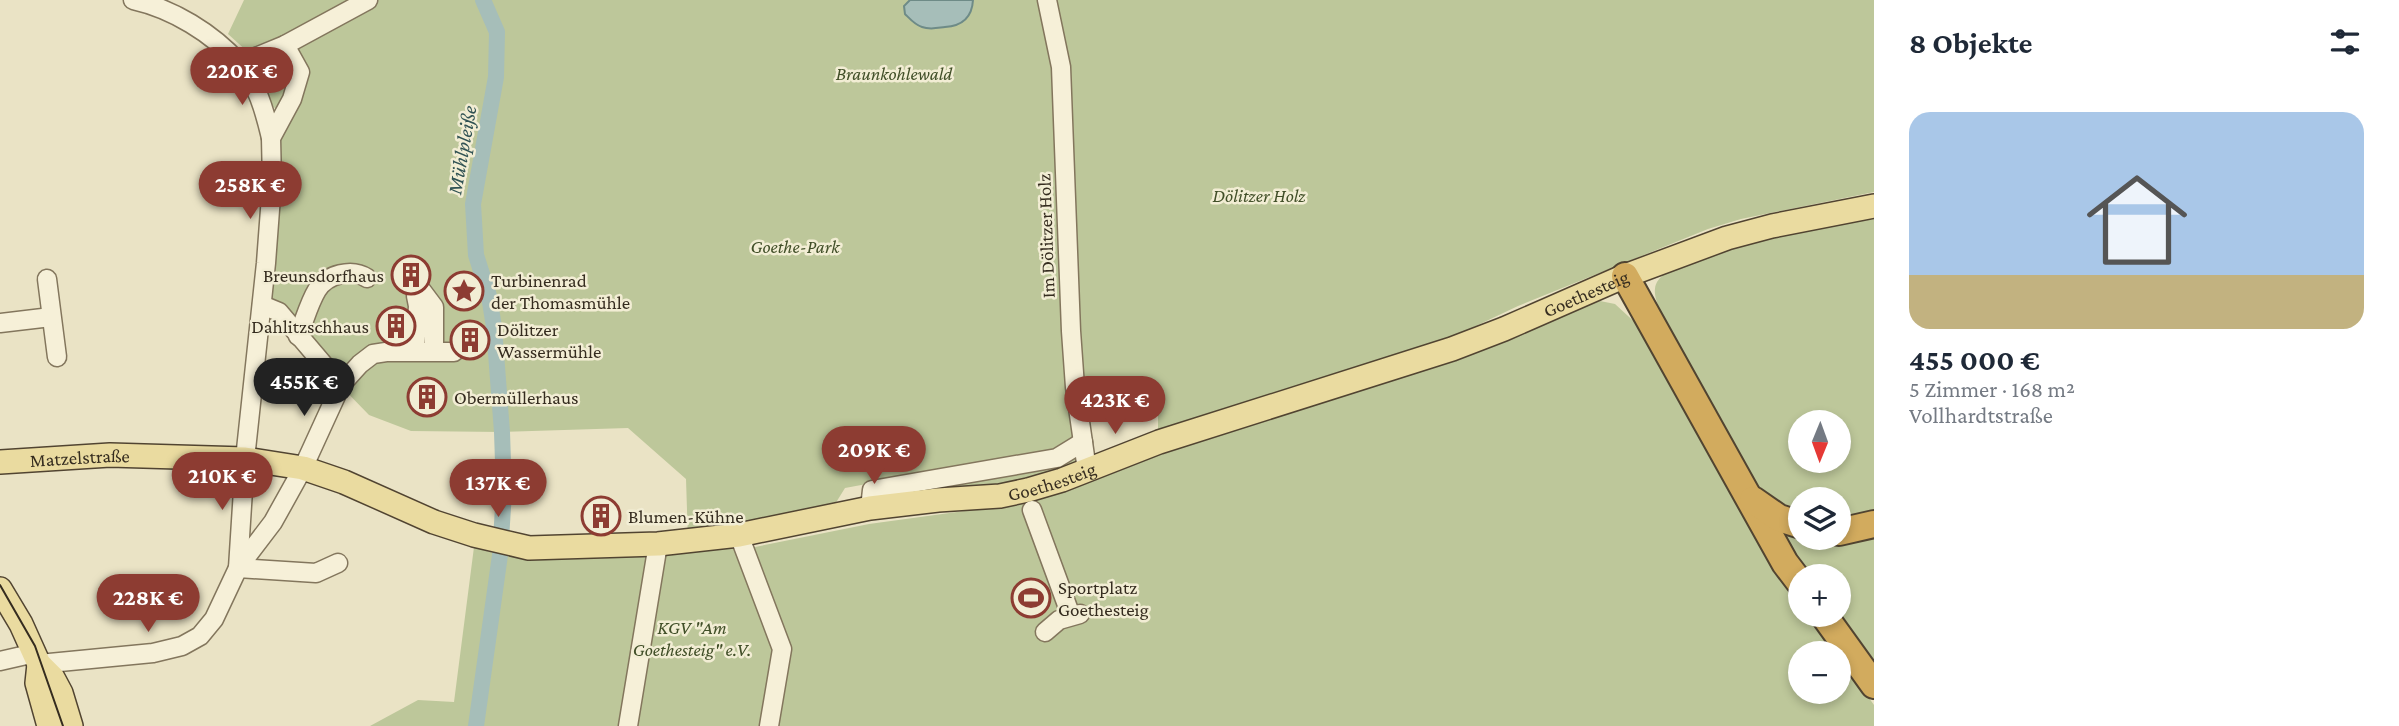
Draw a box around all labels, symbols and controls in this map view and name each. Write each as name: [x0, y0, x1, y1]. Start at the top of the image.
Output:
icon: filters: [2326, 23, 2364, 61]
text: 8 Objekte: [1909, 26, 2032, 59]
pin: 220K €: [185, 48, 299, 107]
text: 220K €: [206, 57, 278, 83]
park label: Braunkohlewald: [836, 63, 953, 84]
water label: Mühlpleiße: [442, 104, 482, 197]
icon: home: [2074, 157, 2200, 283]
pin: 258K €: [193, 162, 307, 221]
text: 258K €: [215, 171, 285, 197]
street label: Im Dölitzer Holz: [1033, 173, 1059, 299]
park label: Dölitzer Holz: [1212, 185, 1306, 206]
park label: Goethe-Park: [750, 236, 840, 257]
building icon: Breunsdorfhaus: [390, 254, 432, 296]
place label: Breunsdorfhaus: [263, 265, 384, 286]
street label: Goethesteig: [1540, 265, 1632, 321]
place icon: Turbinenrad der Thomasmühle: [443, 270, 485, 312]
place label: Turbinenrad der Thomasmühle: [491, 270, 630, 313]
building icon: Dahlitzschhaus: [375, 305, 417, 347]
place label: Dahlitzschhaus: [251, 316, 369, 337]
building icon: Dölitzer Wassermühle: [449, 319, 491, 361]
place label: Dölitzer Wassermühle: [497, 319, 601, 362]
text: 455 000 €: [1909, 343, 2040, 376]
pin: 455K €: [247, 358, 361, 418]
text: 455K €: [270, 368, 338, 394]
building icon: Obermüllerhaus: [406, 376, 448, 418]
pin: 423K €: [1058, 376, 1172, 436]
text: 5 Zimmer · 168 m²: [1909, 376, 2075, 402]
text: 423K €: [1080, 386, 1150, 412]
place label: Obermüllerhaus: [454, 387, 578, 408]
text: Vollhardtstraße: [1909, 402, 2053, 428]
north arrow: [1788, 410, 1852, 472]
map controls: [1788, 410, 1851, 704]
pin: 209K €: [817, 426, 931, 486]
text: 209K €: [838, 436, 910, 462]
street label: Matzelstraße: [29, 444, 130, 471]
pin: 210K €: [165, 452, 279, 512]
street label: Goethesteig: [1006, 457, 1098, 505]
pin: 137K €: [441, 460, 555, 519]
text: 210K €: [188, 462, 256, 488]
text: 137K €: [466, 469, 530, 495]
button: layers: [1788, 487, 1851, 550]
building icon: Blumen-Kühne: [580, 495, 622, 537]
place label: Blumen-Kühne: [628, 506, 744, 527]
button: +: [1788, 564, 1851, 627]
pin: 228K €: [91, 574, 205, 634]
sports icon: Sportplatz Goethesteig: [1010, 577, 1052, 619]
place label: Sportplatz Goethesteig: [1058, 577, 1149, 620]
text: 228K €: [113, 584, 183, 610]
park label: KGV "Am Goethesteig" e.V.: [633, 617, 751, 660]
button: −: [1788, 641, 1851, 704]

